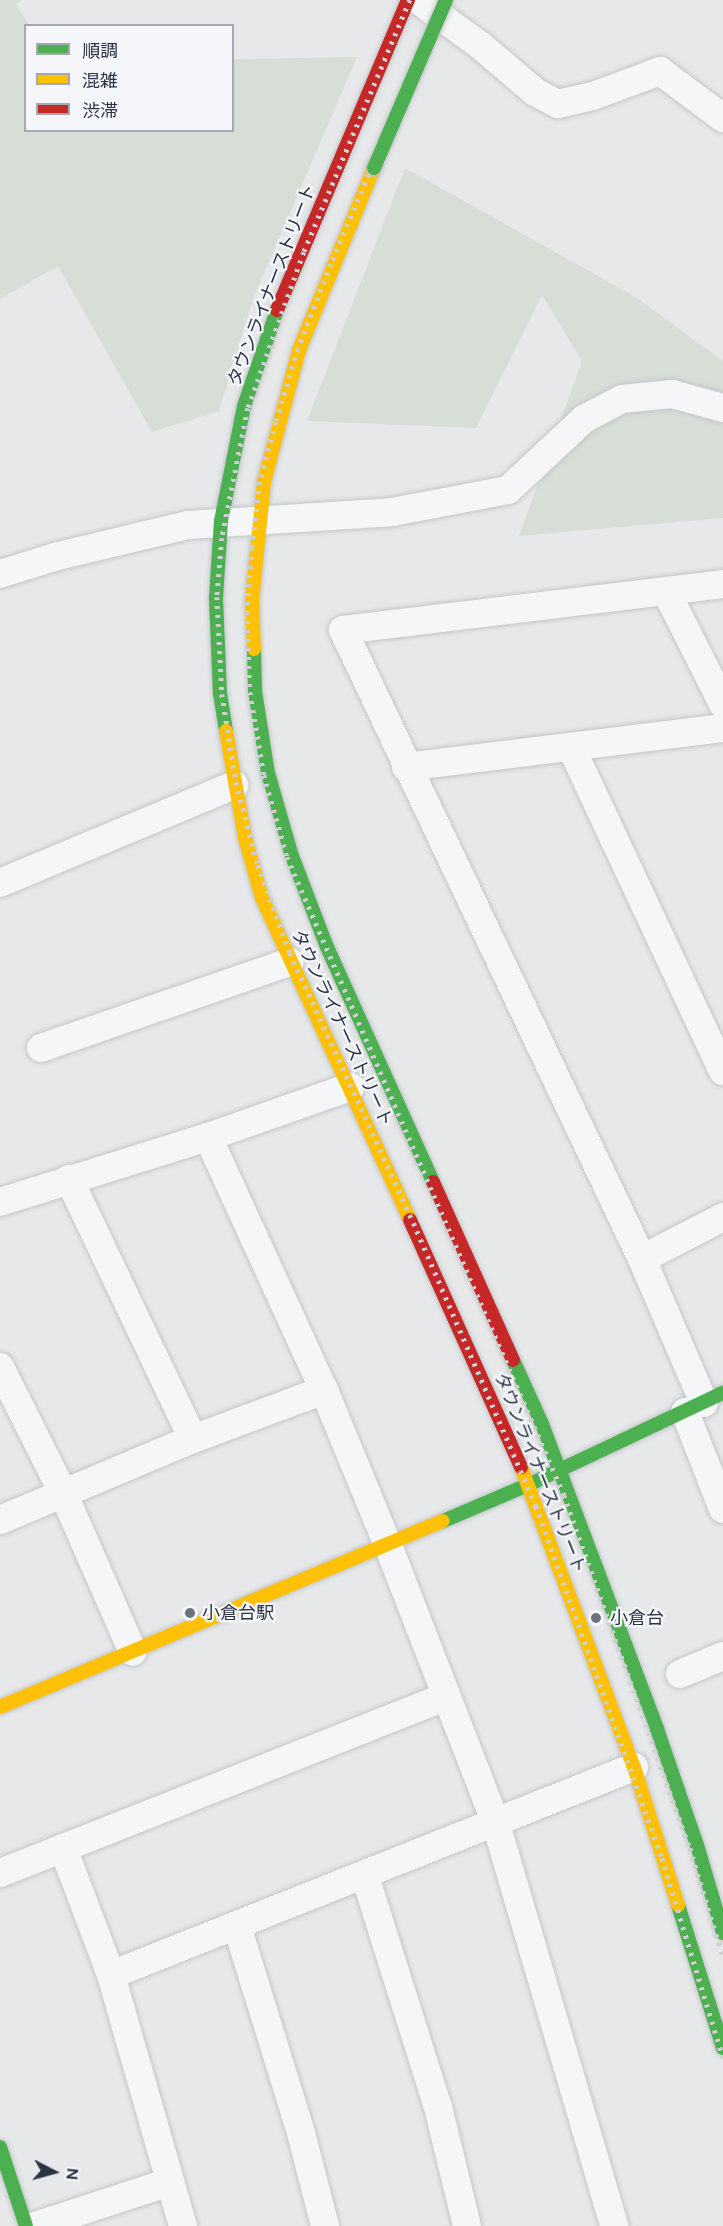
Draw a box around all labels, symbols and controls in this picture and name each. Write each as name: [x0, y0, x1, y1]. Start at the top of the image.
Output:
legend: [24, 24, 234, 132]
text: 順調: [82, 39, 118, 63]
text: 混雑: [82, 69, 118, 93]
text: 渋滞: [82, 99, 118, 123]
street label: タウンライナーストリート: [223, 180, 321, 390]
street label: タウンライナーストリート: [287, 926, 397, 1130]
street label: タウンライナーストリート: [490, 1369, 590, 1577]
place label: 小倉台駅: [202, 1602, 274, 1624]
marker: 小倉台駅: [183, 1606, 197, 1620]
place label: 小倉台: [610, 1607, 664, 1629]
marker: 小倉台: [587, 1609, 605, 1627]
north arrow: [24, 2142, 84, 2202]
text: N: [61, 2167, 83, 2181]

